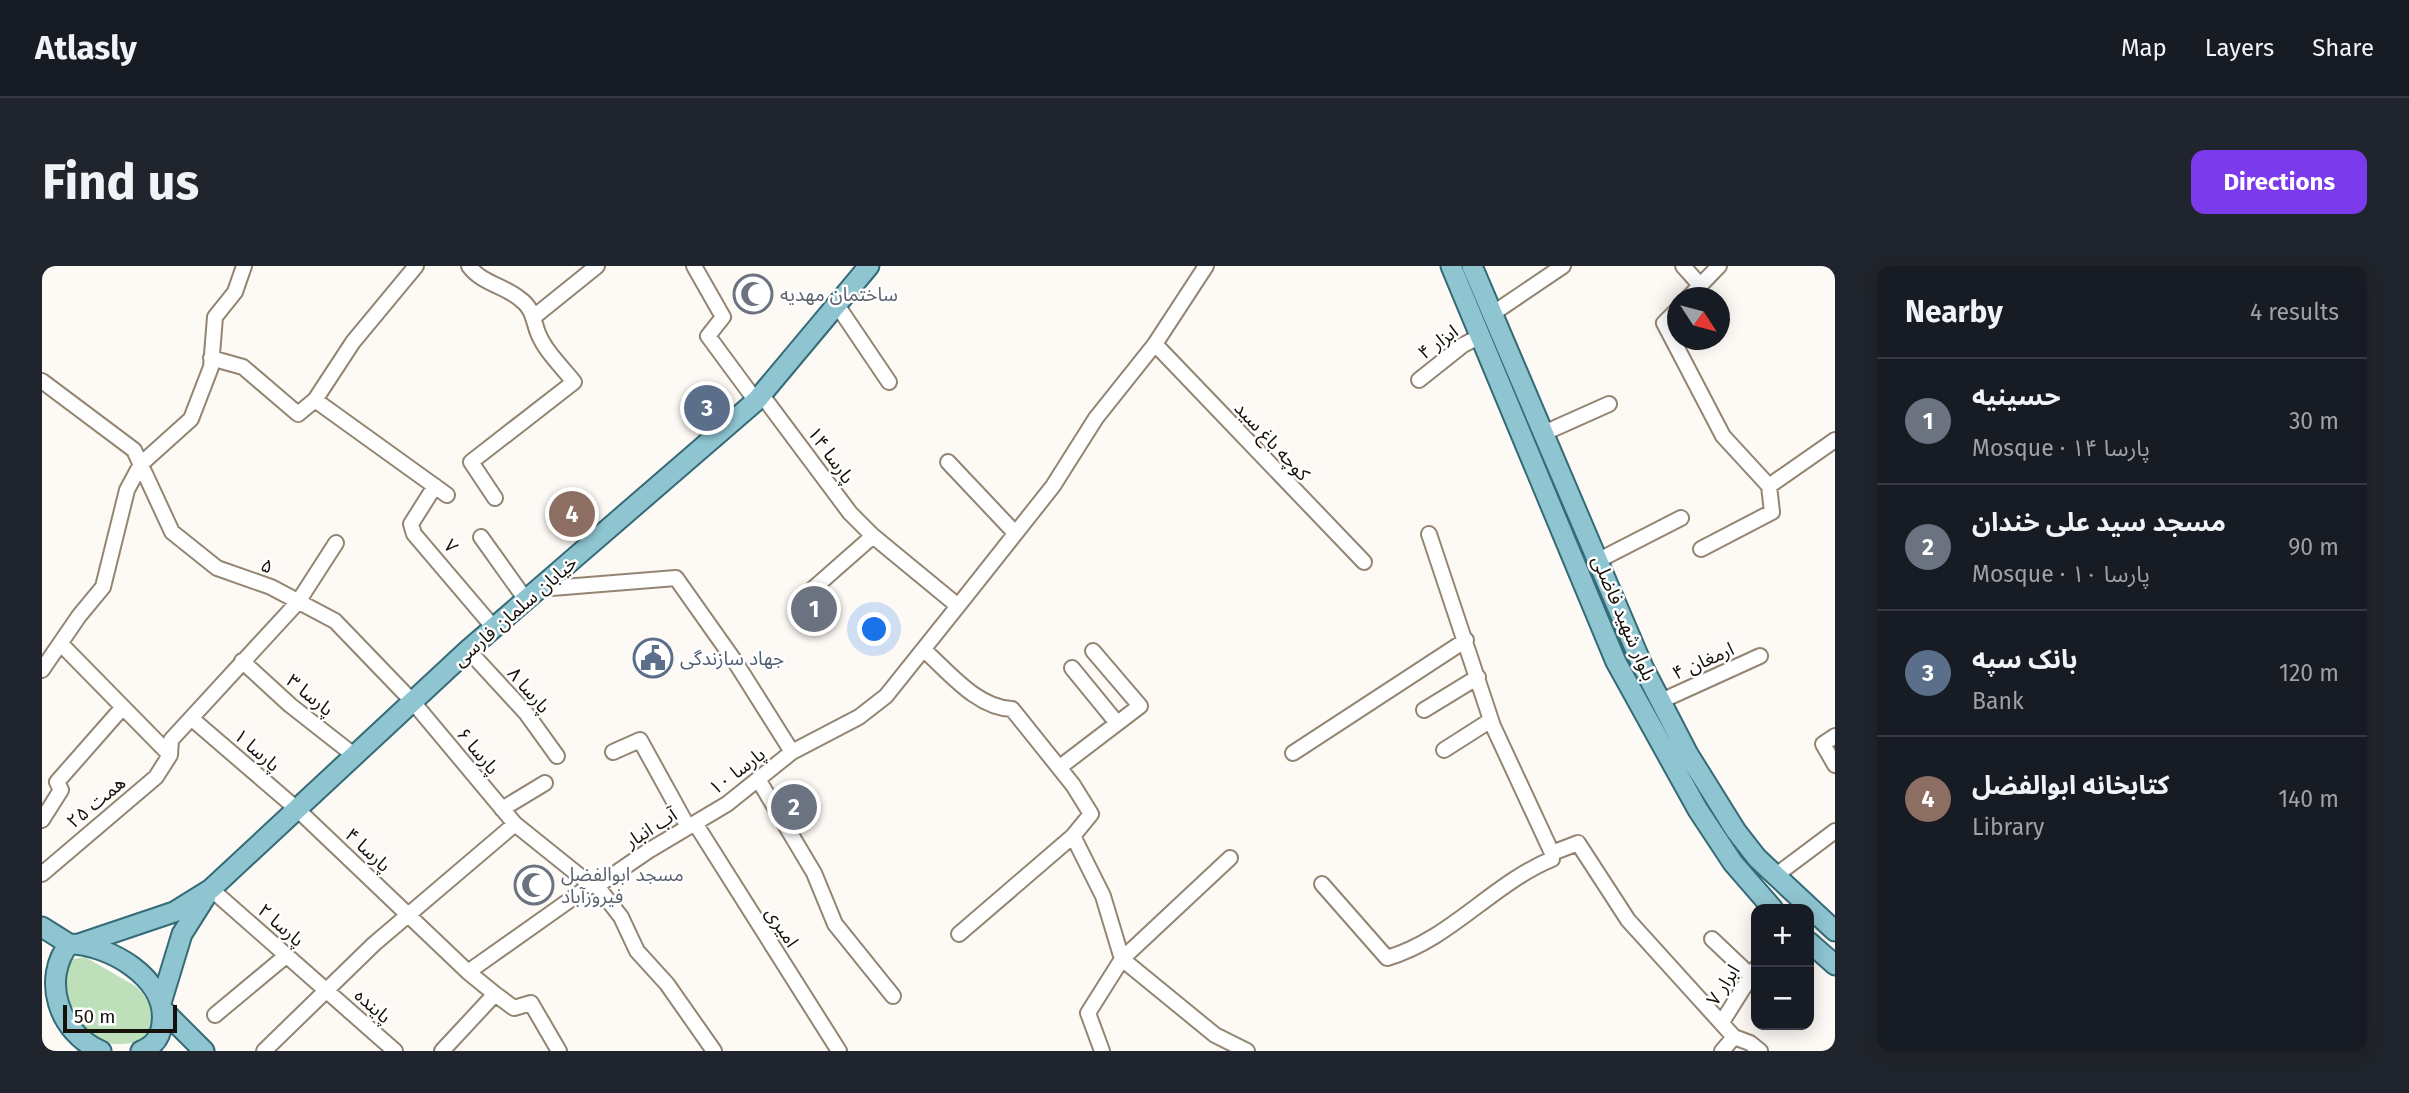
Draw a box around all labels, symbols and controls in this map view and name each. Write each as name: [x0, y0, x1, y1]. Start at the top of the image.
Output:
text: Atlasly: [35, 28, 137, 68]
text: Map: [2121, 34, 2167, 62]
text: Layers: [2205, 34, 2274, 62]
text: Share: [2312, 34, 2374, 62]
button: Directions: [2191, 150, 2367, 214]
text: Find us: [42, 153, 199, 212]
mosque icon: ساختمان مهدیه: [732, 273, 774, 315]
place label: ساختمان مهدیه: [780, 283, 898, 306]
north arrow: [1667, 287, 1730, 350]
text: Nearby: [1905, 294, 2003, 330]
text: 4 results: [2250, 298, 2339, 326]
street label: ابزار ۴: [1413, 320, 1463, 364]
text: حسینیه: [1972, 381, 2061, 412]
pin: 3: [684, 382, 730, 434]
street label: کوچه باغ سید: [1228, 397, 1315, 488]
text: 1: [1923, 407, 1933, 435]
text: 30 m: [2289, 407, 2339, 435]
street label: پارسا ۱۴: [802, 422, 859, 489]
text: Mosque · پارسا ۱۴: [1972, 434, 2150, 462]
pin: 4: [549, 488, 595, 540]
text: مسجد سید علی خندان: [1972, 507, 2226, 538]
text: 2: [1922, 533, 1934, 561]
text: 90 m: [2288, 533, 2339, 561]
street label: ۷: [439, 534, 463, 558]
street label: خیابان سلمان فارسی: [448, 551, 582, 671]
street label: بلوار شهید فاضلی: [1587, 552, 1661, 684]
street label: ۵: [258, 553, 276, 579]
text: Mosque · پارسا ۱۰: [1972, 560, 2150, 588]
pin: 1: [791, 583, 837, 635]
your location: [857, 612, 891, 646]
public building icon: جهاد سازندگی: [632, 637, 674, 679]
street label: ارمغان ۴: [1669, 637, 1737, 685]
text: بانک سپه: [1972, 644, 2077, 675]
place label: جهاد سازندگی: [680, 647, 784, 670]
text: 3: [1922, 659, 1934, 687]
text: 120 m: [2279, 659, 2339, 687]
street label: پارسا ۸: [502, 662, 555, 719]
street label: پارسا ۳: [281, 669, 338, 722]
text: Bank: [1972, 687, 2024, 715]
street label: پارسا ۶: [451, 723, 504, 780]
street label: پارسا ۱: [228, 724, 285, 777]
street label: پارسا ۱۰: [704, 742, 771, 801]
text: کتابخانه ابوالفضل: [1972, 770, 2169, 801]
street label: همت ۲۵: [62, 771, 130, 833]
pin: 2: [771, 781, 817, 833]
text: 4: [1922, 785, 1935, 813]
text: 140 m: [2278, 785, 2339, 813]
street label: آب انبار: [620, 802, 682, 853]
text: Library: [1972, 813, 2044, 841]
street label: پارسا ۴: [340, 823, 396, 878]
place label: مسجد ابوالفضل فیروزآباد: [561, 863, 684, 908]
mosque icon: مسجد ابوالفضل فیروزآباد: [513, 864, 555, 906]
street label: پارسا ۲: [252, 899, 309, 952]
street label: امیری: [760, 902, 804, 952]
map controls: [1751, 904, 1814, 1030]
button: +: [1751, 904, 1814, 967]
street label: ابرار ۷: [1701, 960, 1745, 1010]
button: −: [1751, 967, 1814, 1030]
street label: پاینده: [349, 984, 396, 1029]
scale bar: [63, 1002, 177, 1034]
text: 50 m: [74, 1005, 115, 1028]

